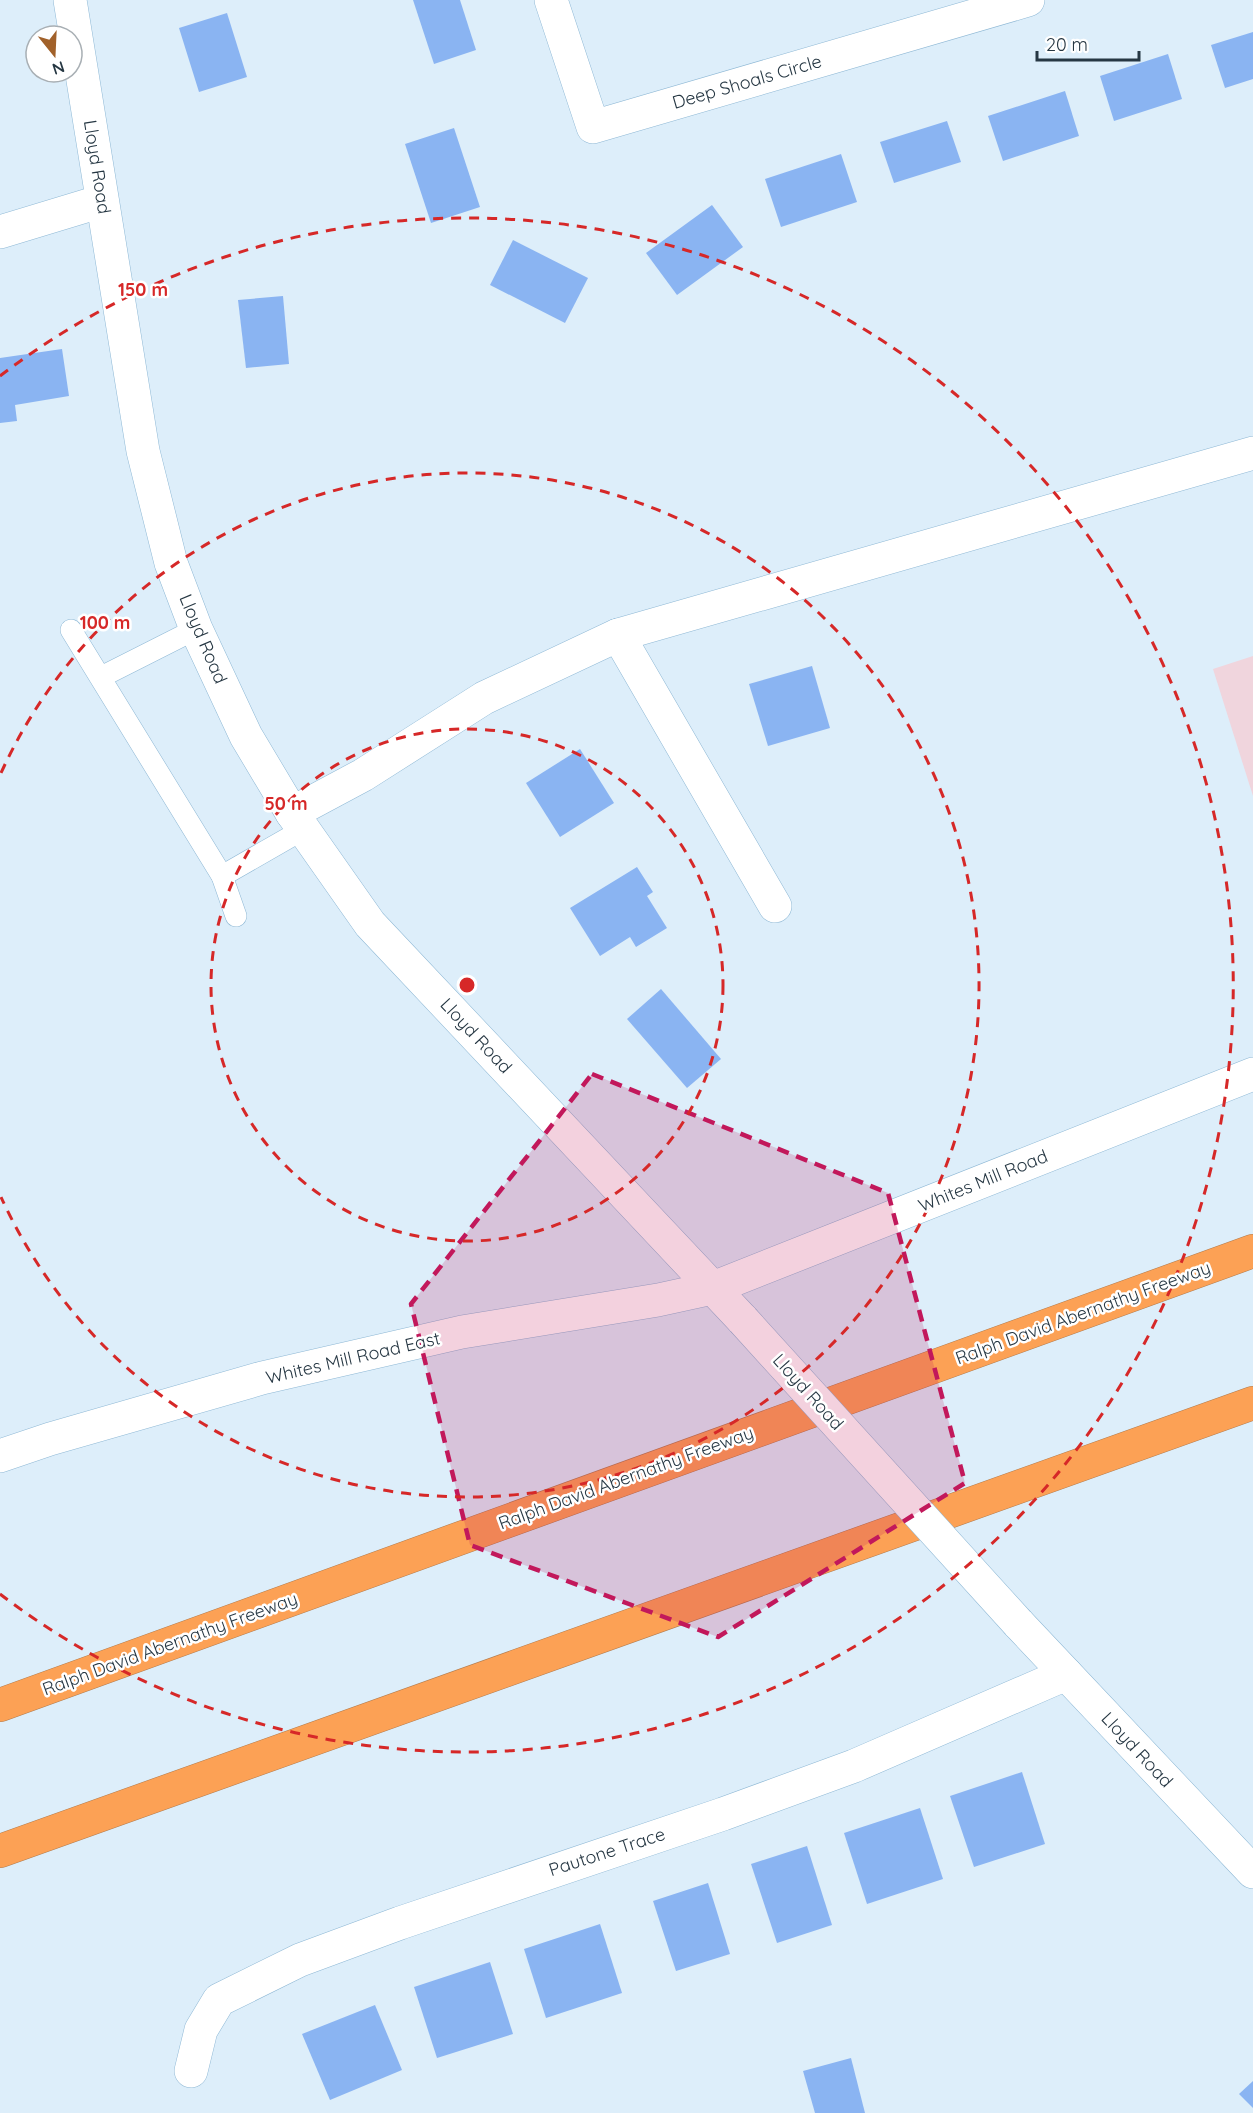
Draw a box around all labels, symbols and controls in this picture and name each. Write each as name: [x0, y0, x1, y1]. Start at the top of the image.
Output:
north arrow: [24, 24, 84, 84]
scale bar: [1037, 24, 1139, 62]
text: 20 m: [1046, 33, 1088, 56]
street label: Deep Shoals Circle: [669, 49, 824, 114]
text: N: [50, 57, 67, 80]
street label: Lloyd Road: [79, 118, 116, 216]
text: 150 m: [118, 278, 168, 301]
street label: Lloyd Road: [174, 591, 233, 687]
text: 100 m: [80, 611, 130, 634]
text: 50 m: [264, 792, 308, 815]
centre of rings: [457, 975, 477, 995]
street label: Lloyd Road: [436, 993, 517, 1078]
street label: Whites Mill Road: [915, 1144, 1051, 1217]
street label: Ralph David Abernathy Freeway: [952, 1256, 1214, 1370]
street label: Whites Mill Road East: [263, 1326, 442, 1389]
street label: Lloyd Road: [768, 1349, 849, 1435]
street label: Ralph David Abernathy Freeway: [495, 1421, 757, 1535]
street label: Ralph David Abernathy Freeway: [39, 1587, 301, 1701]
street label: Lloyd Road: [1097, 1707, 1178, 1792]
street label: Pautone Trace: [546, 1822, 668, 1881]

